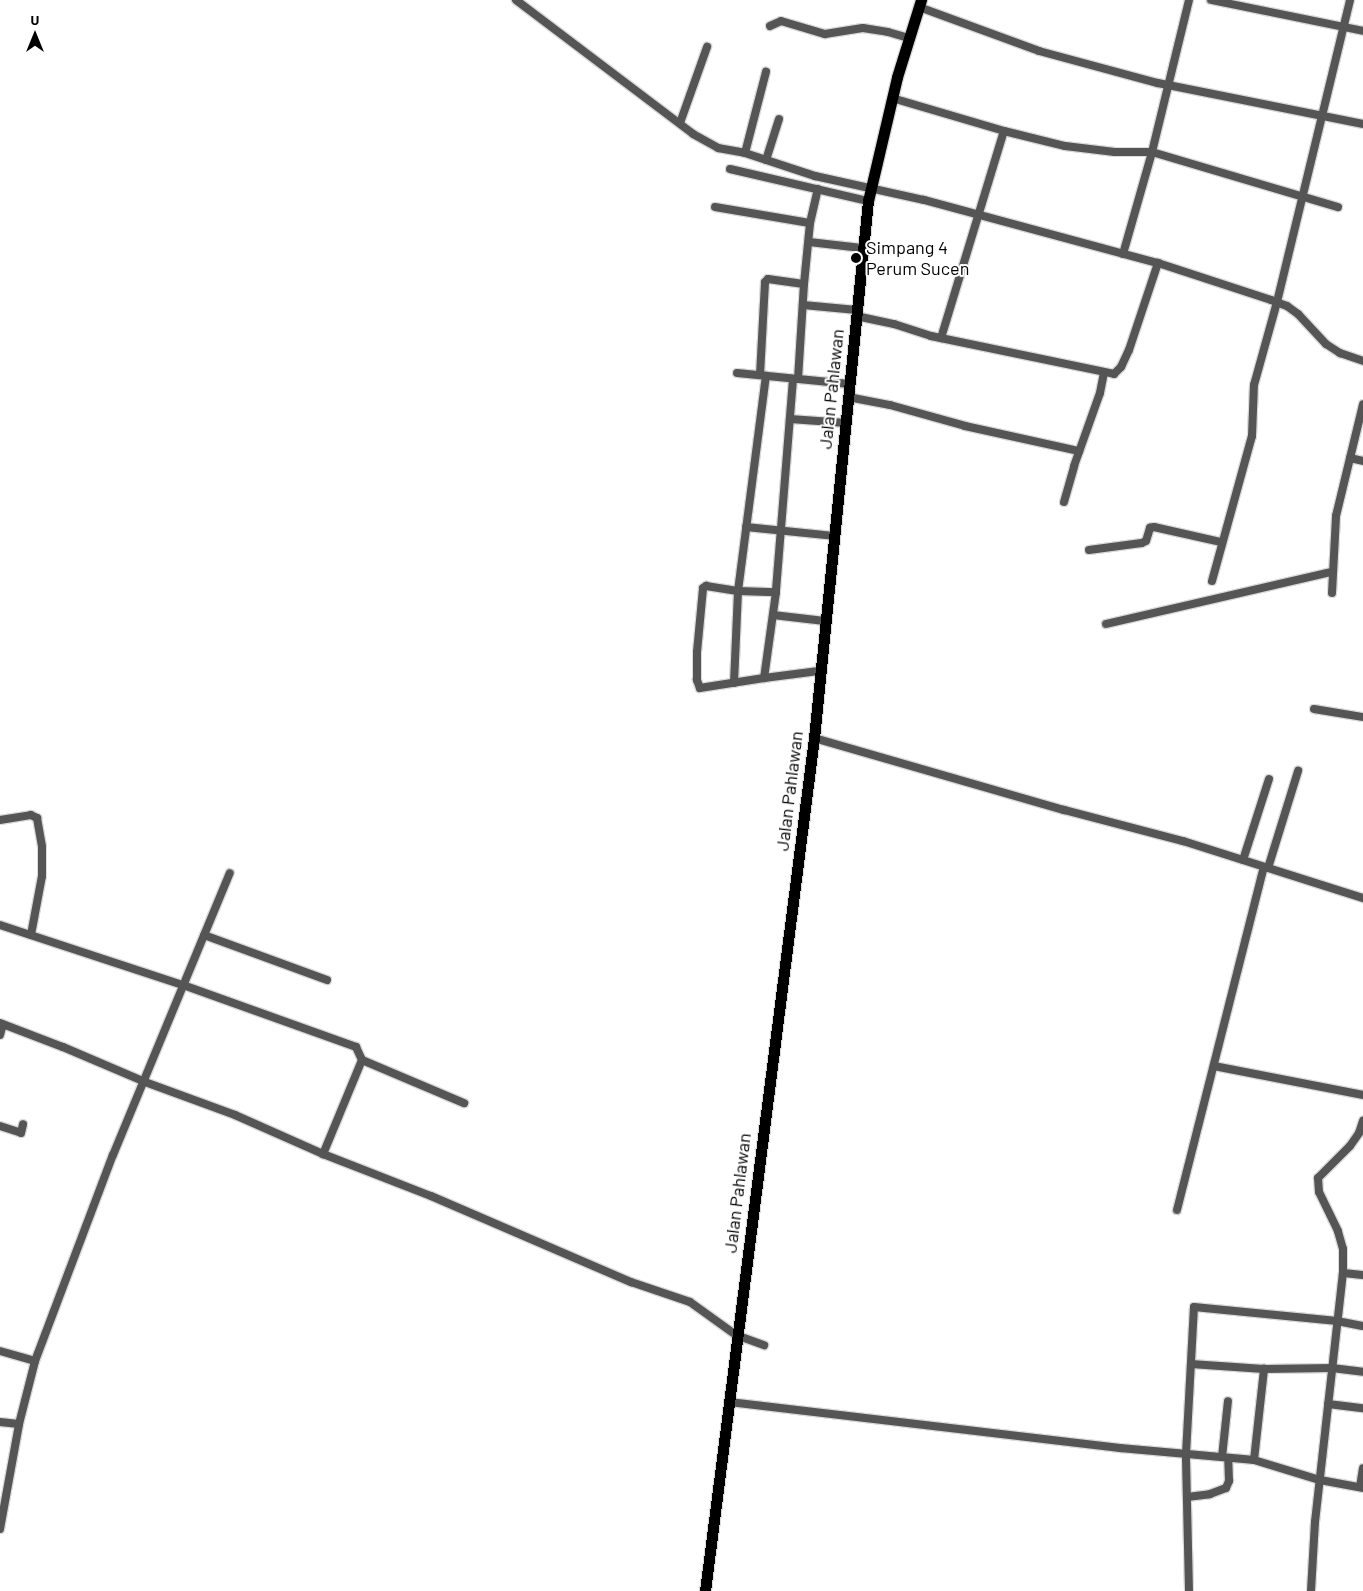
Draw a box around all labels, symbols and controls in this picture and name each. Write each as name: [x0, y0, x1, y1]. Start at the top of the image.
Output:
north arrow: [10, 10, 60, 60]
text: U: [31, 11, 39, 28]
place label: Simpang 4 Perum Sucen: [866, 237, 969, 280]
marker: Simpang 4 Perum Sucen: [850, 252, 862, 264]
street label: Jalan Pahlawan: [814, 328, 848, 450]
street label: Jalan Pahlawan: [771, 730, 807, 852]
street label: Jalan Pahlawan: [719, 1132, 755, 1254]

